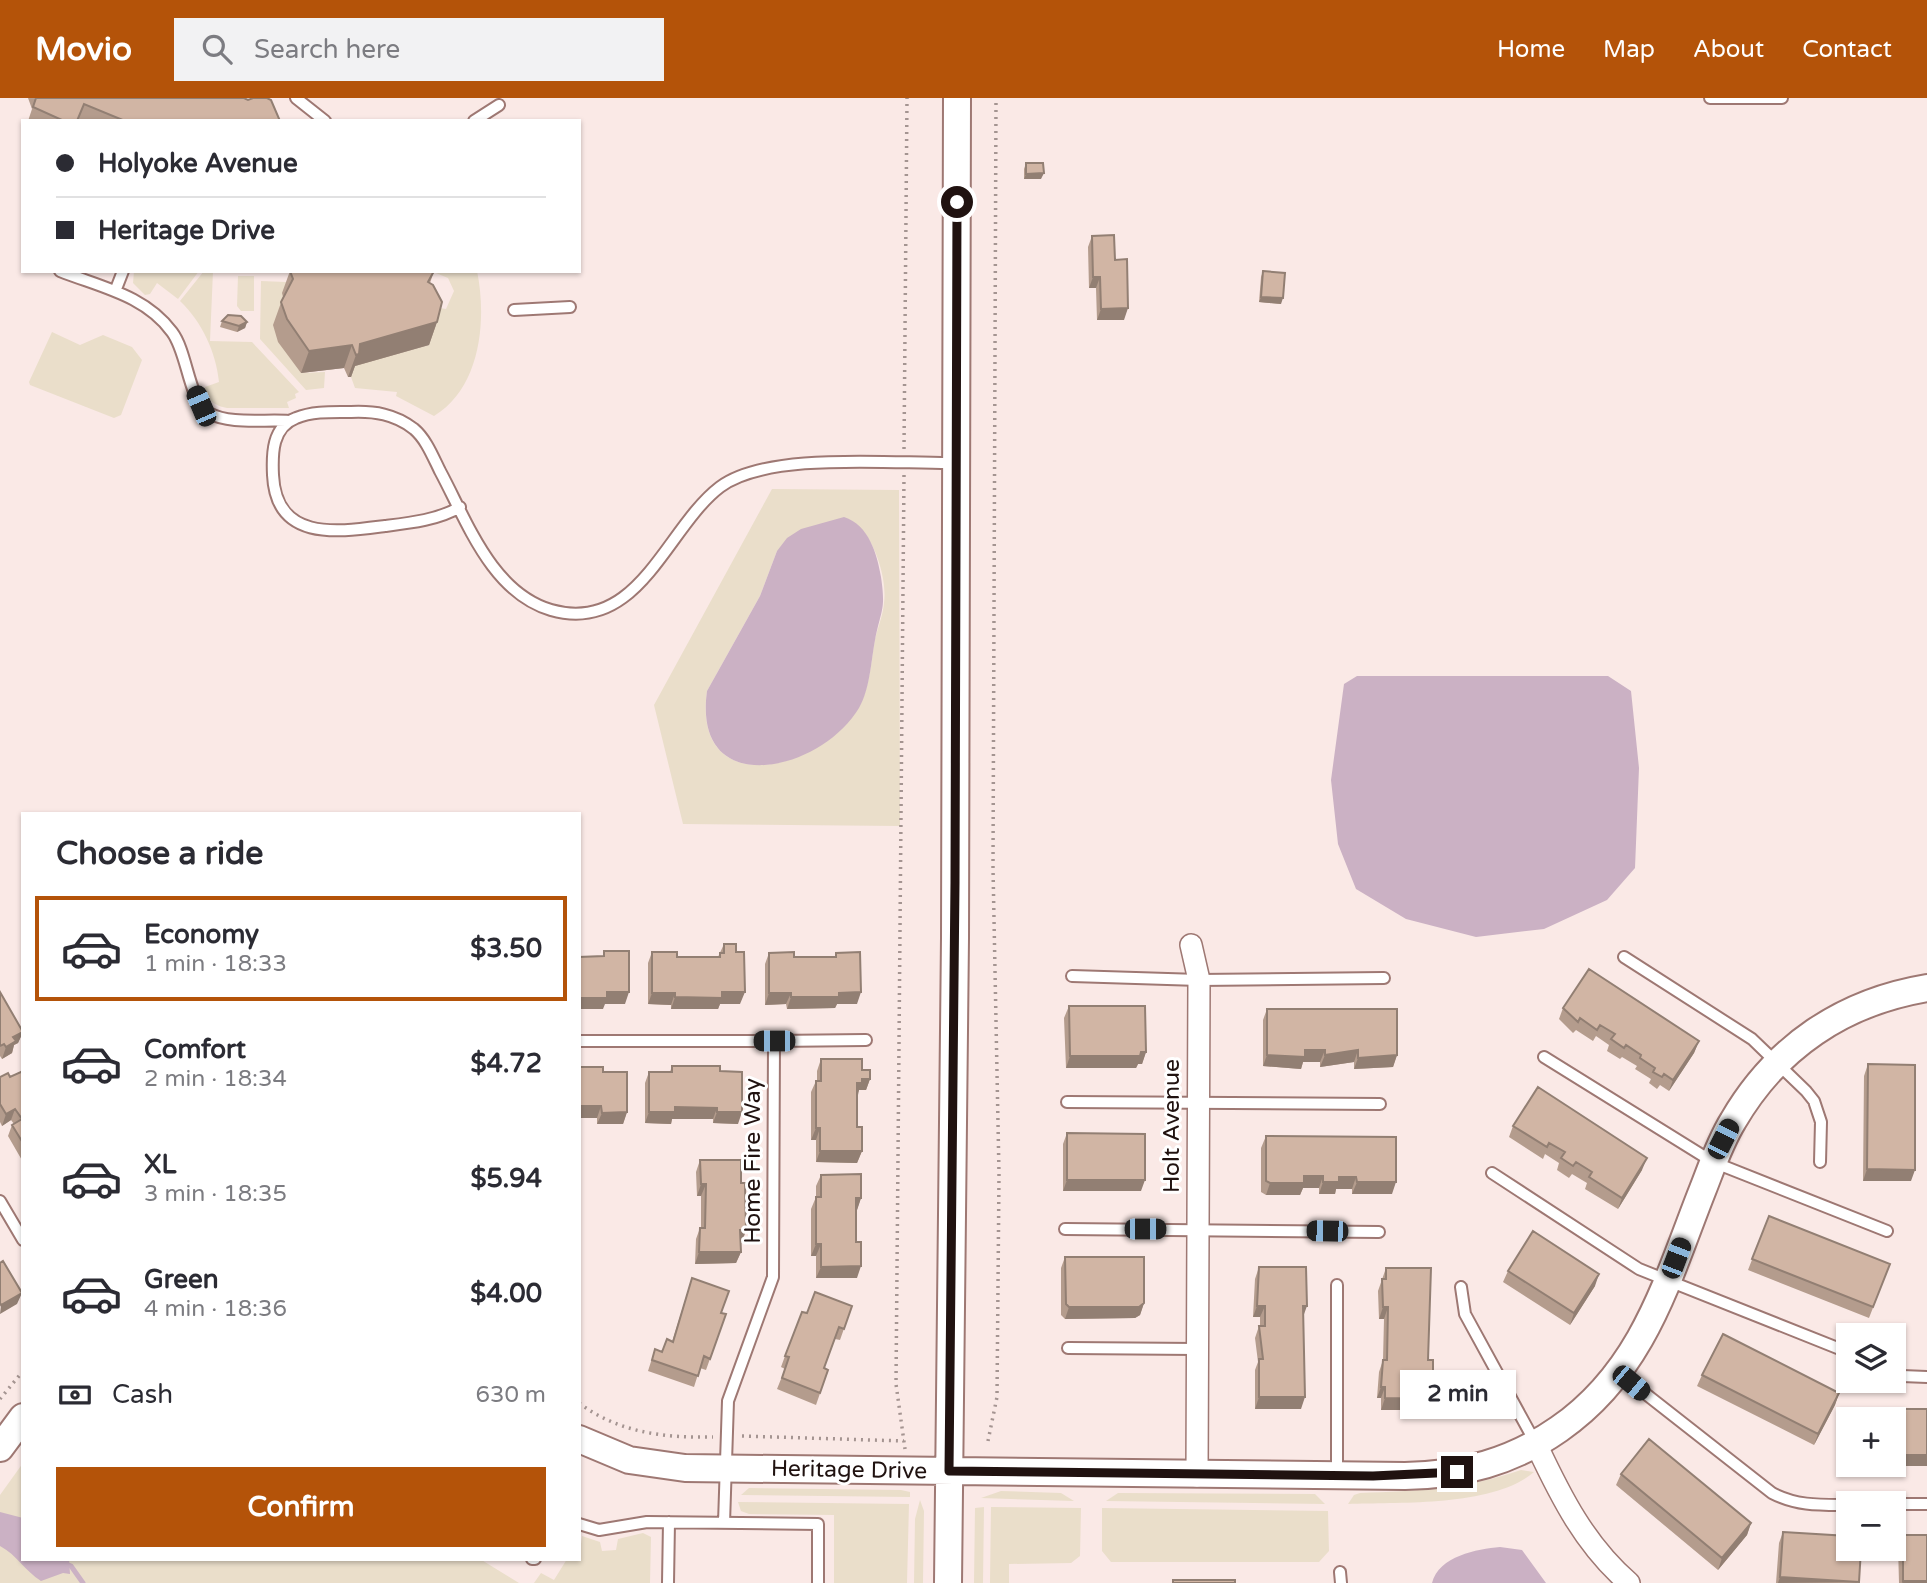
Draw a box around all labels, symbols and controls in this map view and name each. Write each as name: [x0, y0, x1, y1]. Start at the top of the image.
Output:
search box: [174, 18, 664, 81]
text: Movio: [35, 30, 132, 69]
icon: search: [198, 30, 236, 68]
text: Search here: [254, 34, 400, 65]
text: Home: [1497, 35, 1565, 64]
text: Map: [1603, 35, 1655, 64]
text: About: [1693, 35, 1764, 64]
text: Contact: [1802, 35, 1892, 64]
text: Holyoke Avenue: [98, 148, 298, 179]
route start: [941, 186, 973, 218]
text: Heritage Drive: [98, 215, 275, 246]
car: [184, 383, 219, 429]
text: Choose a ride: [56, 835, 263, 873]
icon: car: [60, 917, 123, 980]
text: Economy: [144, 919, 259, 950]
text: $3.50: [470, 933, 542, 964]
text: 1 min · 18:33: [144, 950, 287, 978]
car: [754, 1031, 796, 1052]
icon: car: [60, 1032, 123, 1095]
text: Comfort: [144, 1034, 246, 1065]
text: $4.72: [470, 1048, 542, 1079]
street label: Holt Avenue: [1158, 1059, 1186, 1193]
text: 2 min · 18:34: [144, 1065, 287, 1093]
street label: Home Fire Way: [739, 1078, 767, 1244]
car: [1705, 1116, 1742, 1162]
icon: car: [60, 1147, 123, 1210]
text: XL: [144, 1149, 176, 1180]
text: $5.94: [470, 1163, 542, 1194]
text: 3 min · 18:35: [144, 1180, 287, 1208]
car: [1125, 1219, 1167, 1240]
car: [1306, 1220, 1349, 1242]
car: [1659, 1235, 1694, 1281]
icon: car: [60, 1262, 123, 1325]
text: Green: [144, 1264, 219, 1295]
text: $4.00: [470, 1278, 542, 1309]
text: 4 min · 18:36: [144, 1295, 287, 1323]
map controls: [1836, 1323, 1906, 1561]
button: layers: [1836, 1323, 1906, 1393]
car: [1609, 1361, 1654, 1405]
callout: 2 min: [1399, 1370, 1515, 1420]
icon: cash: [56, 1376, 94, 1414]
text: Cash: [112, 1379, 173, 1410]
text: 2 min: [1427, 1380, 1489, 1408]
text: 630 m: [476, 1381, 546, 1409]
button: +: [1836, 1407, 1906, 1477]
street label: Heritage Drive: [771, 1455, 927, 1485]
route end: [1441, 1456, 1473, 1488]
button: Confirm: [56, 1467, 546, 1547]
button: −: [1836, 1491, 1906, 1561]

